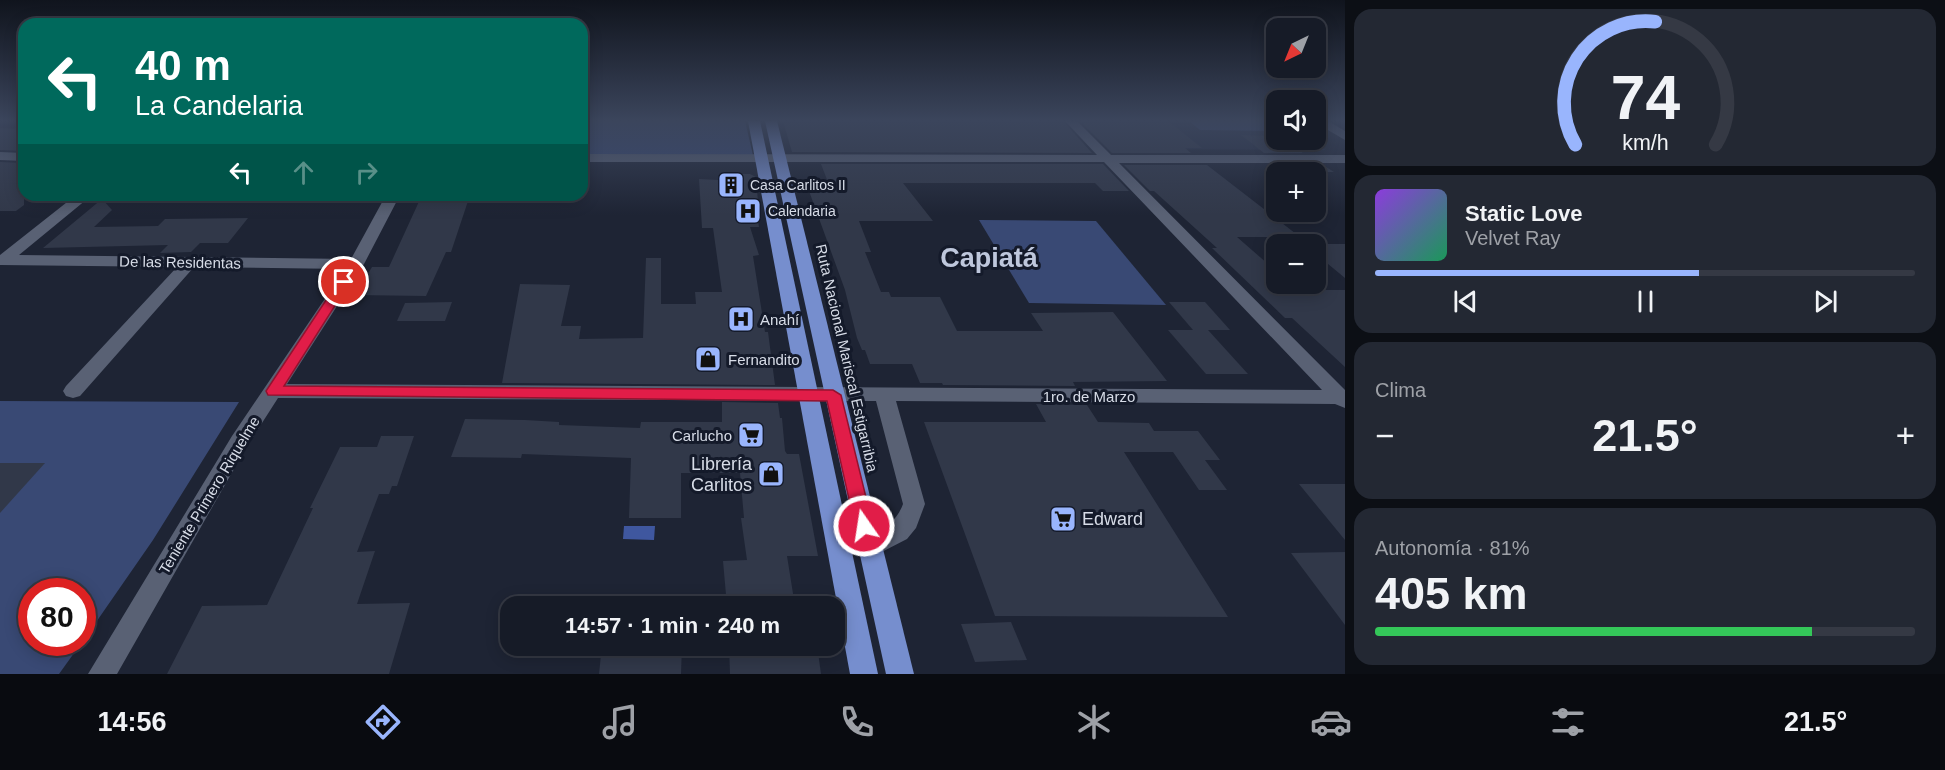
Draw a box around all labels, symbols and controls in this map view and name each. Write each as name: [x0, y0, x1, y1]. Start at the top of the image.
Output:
north arrow: [1266, 18, 1326, 78]
map controls: [1266, 18, 1326, 294]
icon: left: [36, 42, 114, 120]
text: 40 m: [135, 42, 231, 89]
text: 74: [1610, 63, 1680, 132]
button: sound: [1266, 90, 1326, 150]
text: La Candelaria: [135, 91, 303, 121]
text: km/h: [1622, 131, 1668, 155]
icon: left: [224, 156, 257, 189]
icon: ahead: [287, 156, 320, 189]
icon: right: [350, 156, 383, 189]
button: +: [1266, 162, 1326, 222]
building icon: Casa Carlitos II: [716, 170, 746, 200]
place label: Casa Carlitos II: [750, 177, 846, 193]
hospital icon: Calendaria: [733, 196, 763, 226]
text: Static Love: [1465, 201, 1582, 226]
place label: Calendaria: [768, 203, 836, 219]
text: Velvet Ray: [1465, 227, 1561, 249]
button: −: [1266, 234, 1326, 294]
street label: Ruta Nacional Mariscal Estigarribia: [812, 242, 882, 474]
district label: Capiatá: [940, 243, 1039, 273]
street label: De las Residentas: [119, 252, 241, 272]
pin: [318, 256, 369, 307]
icon: arrive: [327, 265, 360, 298]
icon: previous: [1449, 285, 1482, 318]
icon: pause: [1629, 285, 1662, 318]
icon: next: [1809, 285, 1842, 318]
hospital icon: Anahí: [726, 304, 756, 334]
place label: Anahí: [760, 311, 800, 328]
shop icon: Fernandito: [693, 344, 723, 374]
place label: Fernandito: [728, 351, 800, 368]
text: Clima: [1375, 379, 1426, 401]
street label: 1ro. de Marzo: [1043, 388, 1135, 405]
text: 21.5°: [1592, 410, 1698, 461]
street label: Teniente Primero Riquelme: [155, 413, 263, 577]
text: −: [1375, 417, 1394, 454]
text: +: [1896, 417, 1915, 454]
supermarket icon: Carlucho: [736, 420, 766, 450]
place label: Carlucho: [672, 427, 732, 444]
place label: Librería Carlitos: [691, 454, 753, 495]
shop icon: Librería Carlitos: [756, 459, 786, 489]
position arrow: [832, 494, 896, 558]
supermarket icon: Edward: [1048, 504, 1078, 534]
place label: Edward: [1082, 509, 1143, 529]
text: Autonomía · 81%: [1375, 537, 1530, 559]
text: 405 km: [1375, 568, 1528, 619]
speed limit sign: 80: [18, 578, 96, 656]
text: 14:57 · 1 min · 240 m: [565, 613, 780, 638]
icon: directions: [362, 701, 404, 743]
icon: music: [599, 701, 641, 743]
icon: phone: [836, 701, 878, 743]
icon: climate: [1073, 701, 1115, 743]
icon: car: [1310, 701, 1352, 743]
icon: filters: [1547, 701, 1589, 743]
text: 14:56: [98, 707, 167, 737]
text: 21.5°: [1784, 707, 1847, 737]

